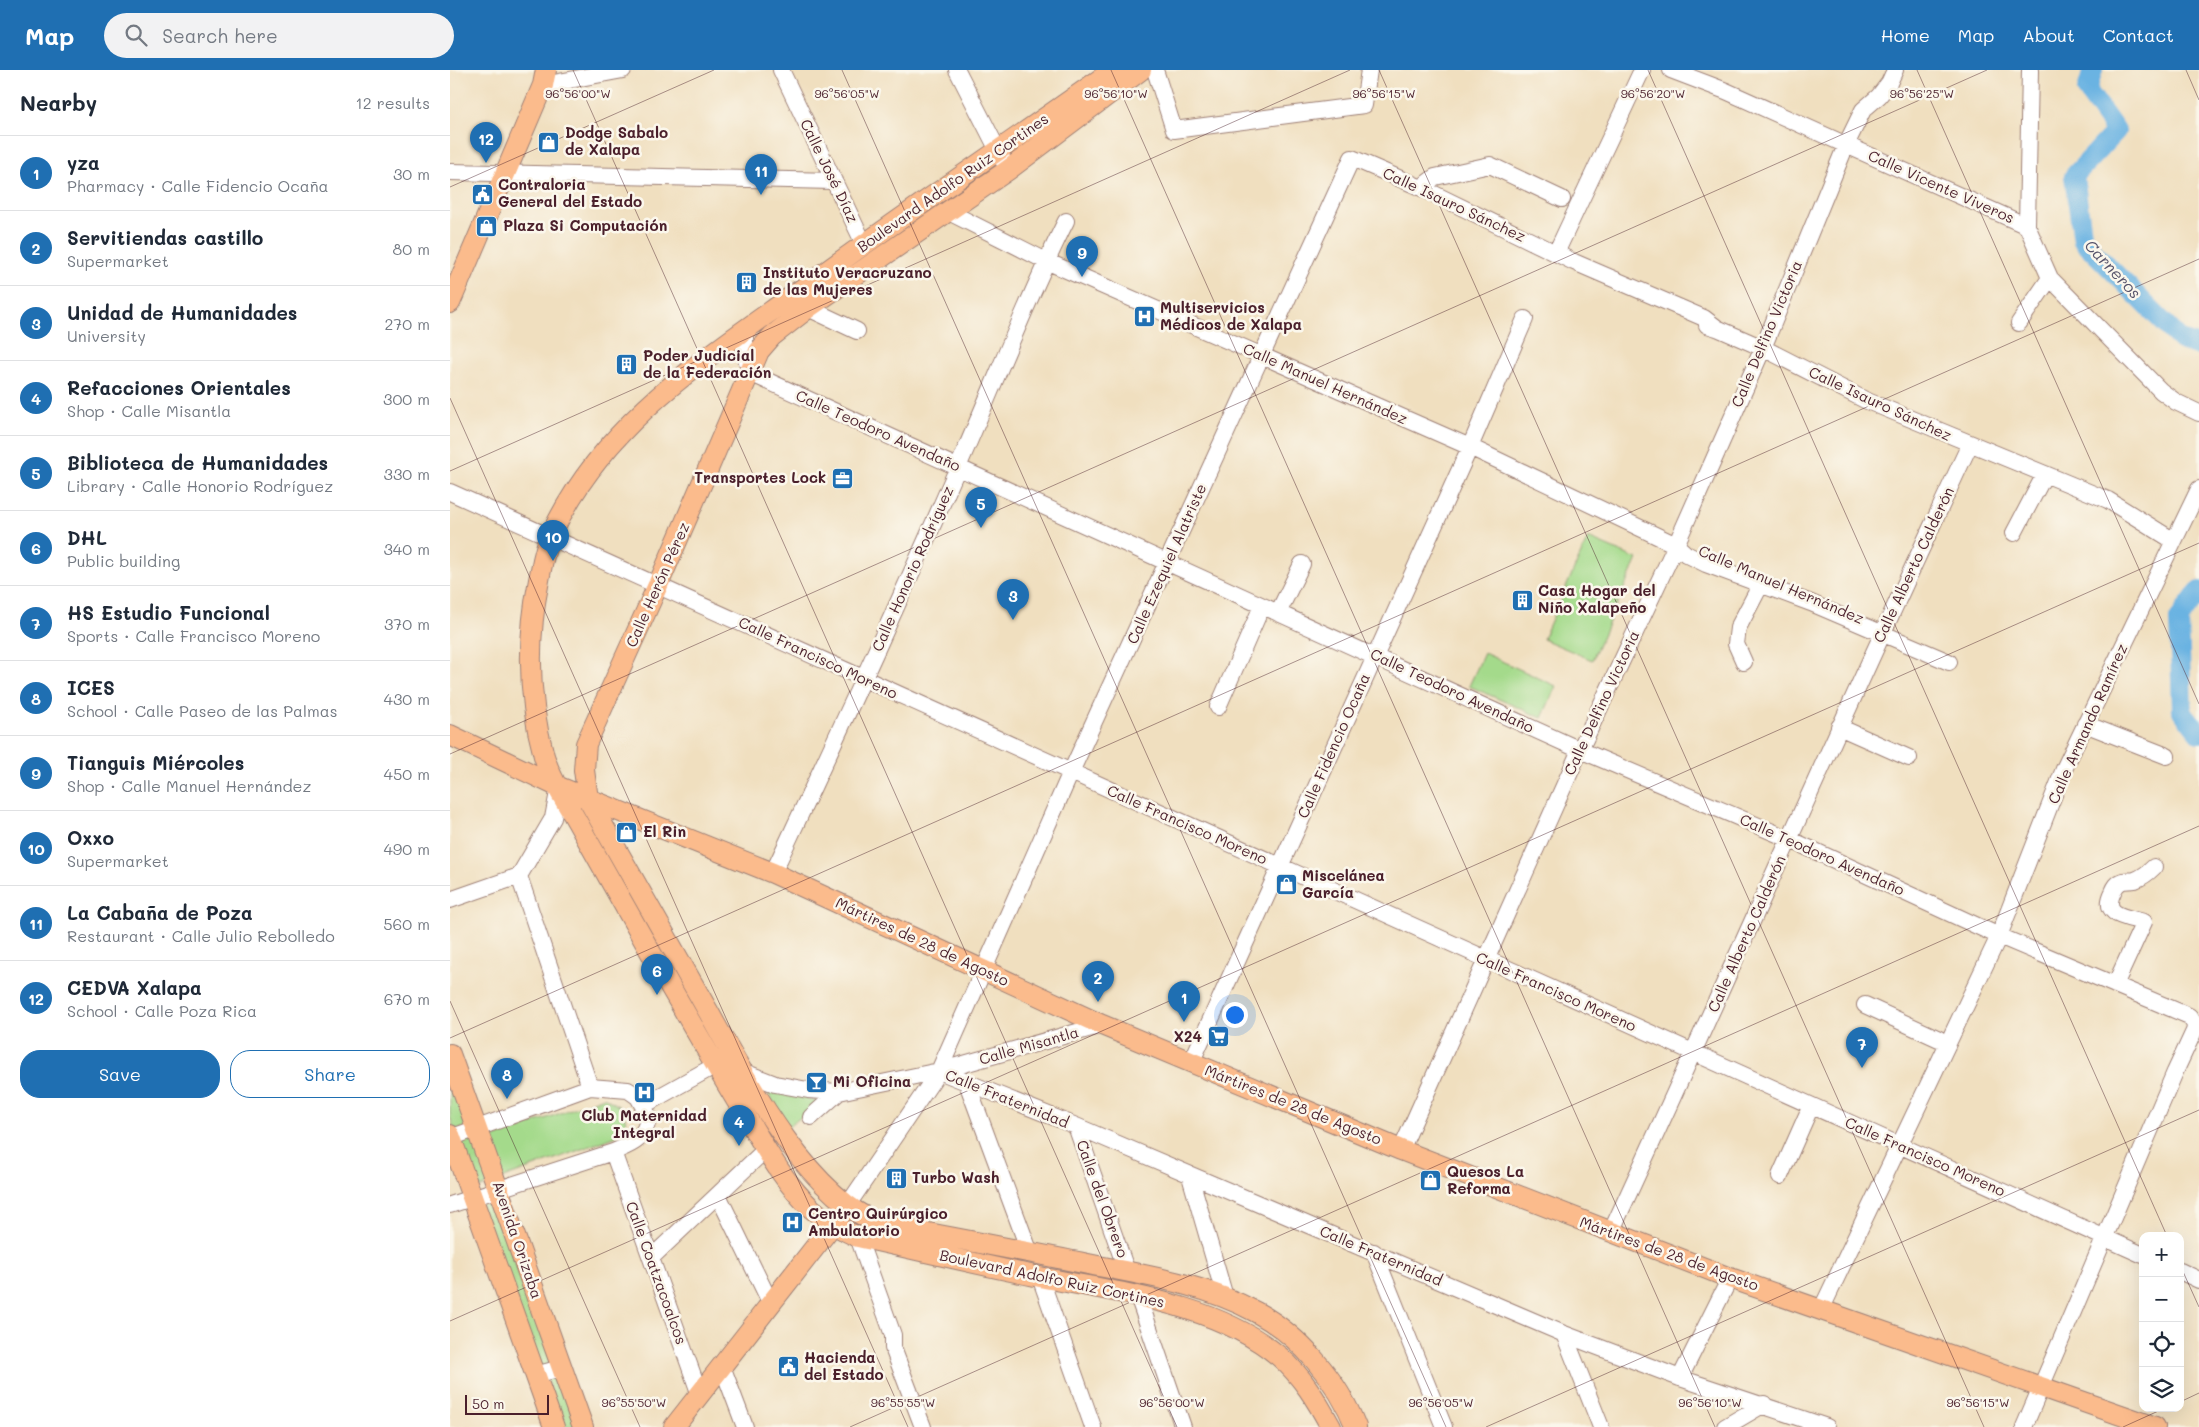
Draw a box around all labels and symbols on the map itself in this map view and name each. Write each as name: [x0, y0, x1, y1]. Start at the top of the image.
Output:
text: 96°56'00"W: [545, 85, 611, 101]
text: 96°56'05"W: [814, 85, 880, 101]
text: 96°56'10"W: [1084, 85, 1148, 101]
text: 96°56'15"W: [1353, 85, 1416, 101]
text: 96°56'20"W: [1621, 85, 1685, 101]
text: 96°56'25"W: [1890, 85, 1954, 101]
street label: Boulevard Adolfo Ruiz Cortines: [853, 108, 1052, 256]
street label: Calle José Díaz: [796, 115, 864, 226]
pin: 12: [470, 122, 502, 163]
place label: Dodge Sabalo de Xalapa: [565, 122, 668, 159]
shop icon: Dodge Sabalo de Xalapa: [537, 130, 561, 154]
street label: Calle Vicente Viveros: [1865, 145, 2018, 227]
pin: 11: [745, 154, 777, 195]
street label: Calle Isauro Sánchez: [1380, 162, 1529, 246]
place label: Contraloria General del Estado: [498, 174, 642, 211]
public building icon: Contraloria General del Estado: [470, 182, 494, 206]
shop icon: Plaza Si Computación: [475, 214, 499, 238]
place label: Plaza Si Computación: [503, 215, 667, 235]
water label: Carneros: [2081, 235, 2146, 303]
pin: 9: [1066, 236, 1098, 277]
street label: Calle Delfino Victoria: [1726, 257, 1806, 410]
place label: Instituto Veracruzano de las Mujeres: [763, 262, 932, 299]
building icon: Instituto Veracruzano de las Mujeres: [735, 270, 759, 294]
place label: Multiservicios Médicos de Xalapa: [1160, 297, 1302, 334]
hospital icon: Multiservicios Médicos de Xalapa: [1132, 305, 1156, 329]
street label: Calle Manuel Hernández: [1240, 338, 1411, 428]
place label: Poder Judicial de la Federación: [643, 345, 771, 382]
building icon: Poder Judicial de la Federación: [615, 353, 639, 377]
street label: Calle Isauro Sánchez: [1806, 361, 1955, 445]
street label: Calle Teodoro Avendaño: [793, 385, 964, 476]
office icon: Transportes Lock: [830, 466, 854, 490]
place label: Transportes Lock: [694, 467, 826, 487]
street label: Calle Ezequiel Alatriste: [1122, 480, 1211, 647]
street label: Calle Honorio Rodríguez: [867, 483, 958, 654]
street label: Calle Alberto Calderón: [1868, 483, 1958, 646]
pin: 5: [965, 487, 997, 528]
street label: Calle Herón Pérez: [621, 519, 694, 650]
pin: 10: [537, 520, 569, 561]
street label: Calle Manuel Hernández: [1696, 540, 1867, 628]
pin: 3: [997, 579, 1029, 620]
place label: Casa Hogar del Niño Xalapeño: [1538, 580, 1656, 617]
building icon: Casa Hogar del Niño Xalapeño: [1510, 588, 1534, 612]
street label: Calle Francisco Moreno: [736, 611, 901, 703]
street label: Calle Delfino Victoria: [1559, 627, 1643, 778]
street label: Calle Armando Ramírez: [2043, 640, 2131, 807]
street label: Calle Teodoro Avendaño: [1367, 643, 1538, 737]
street label: Calle Fidencio Ocaña: [1292, 670, 1374, 821]
street label: Calle Francisco Moreno: [1104, 780, 1271, 869]
street label: Calle Teodoro Avendaño: [1737, 809, 1908, 900]
shop icon: El Rin: [615, 820, 639, 844]
place label: El Rin: [643, 821, 686, 841]
street label: Calle Alberto Calderón: [1702, 852, 1790, 1015]
place label: Miscelánea García: [1302, 865, 1385, 902]
shop icon: Miscelánea García: [1274, 873, 1298, 897]
street label: Mártires de 28 de Agosto: [833, 892, 1012, 990]
street label: Calle Francisco Moreno: [1473, 947, 1640, 1036]
pin: 6: [641, 954, 673, 995]
pin: 2: [1082, 961, 1114, 1002]
pin: 1: [1168, 981, 1200, 1022]
your location: [1222, 1002, 1248, 1028]
street label: Calle Misantla: [977, 1021, 1081, 1069]
supermarket icon: X24: [1206, 1025, 1230, 1049]
place label: X24: [1174, 1026, 1202, 1046]
pin: 7: [1846, 1027, 1878, 1068]
pin: 8: [491, 1058, 523, 1099]
street label: Mártires de 28 de Agosto: [1202, 1059, 1385, 1149]
street label: Calle Fraternidad: [943, 1064, 1072, 1132]
bar icon: Mi Oficina: [805, 1070, 829, 1094]
place label: Mi Oficina: [833, 1071, 911, 1091]
hospital icon: Club Maternidad Integral: [632, 1081, 656, 1105]
place label: Club Maternidad Integral: [581, 1105, 707, 1142]
pin: 4: [723, 1105, 755, 1146]
street label: Calle Francisco Moreno: [1842, 1112, 2009, 1201]
street label: Calle del Obrero: [1072, 1137, 1134, 1260]
place label: Quesos La Reforma: [1447, 1161, 1524, 1198]
building icon: Turbo Wash: [884, 1166, 908, 1190]
place label: Turbo Wash: [912, 1167, 1000, 1187]
shop icon: Quesos La Reforma: [1419, 1169, 1443, 1193]
street label: Avenida Orizaba: [488, 1178, 547, 1301]
street label: Calle Coatzacoalcos: [622, 1198, 692, 1347]
place label: Centro Quirúrgico Ambulatorio: [808, 1203, 948, 1240]
hospital icon: Centro Quirúrgico Ambulatorio: [780, 1211, 804, 1235]
street label: Mártires de 28 de Agosto: [1577, 1211, 1762, 1295]
street label: Calle Fraternidad: [1317, 1220, 1446, 1290]
street label: Boulevard Adolfo Ruiz Cortines: [938, 1244, 1166, 1312]
place label: Hacienda del Estado: [804, 1347, 884, 1384]
public building icon: Hacienda del Estado: [776, 1355, 800, 1379]
scale bar: [465, 1392, 549, 1415]
text: 96°55'50"W: [602, 1394, 666, 1410]
text: 96°55'55"W: [871, 1394, 935, 1410]
text: 96°56'00"W: [1139, 1394, 1205, 1410]
text: 96°56'05"W: [1408, 1394, 1474, 1410]
text: 96°56'10"W: [1678, 1394, 1742, 1410]
text: 96°56'15"W: [1947, 1394, 2010, 1410]

